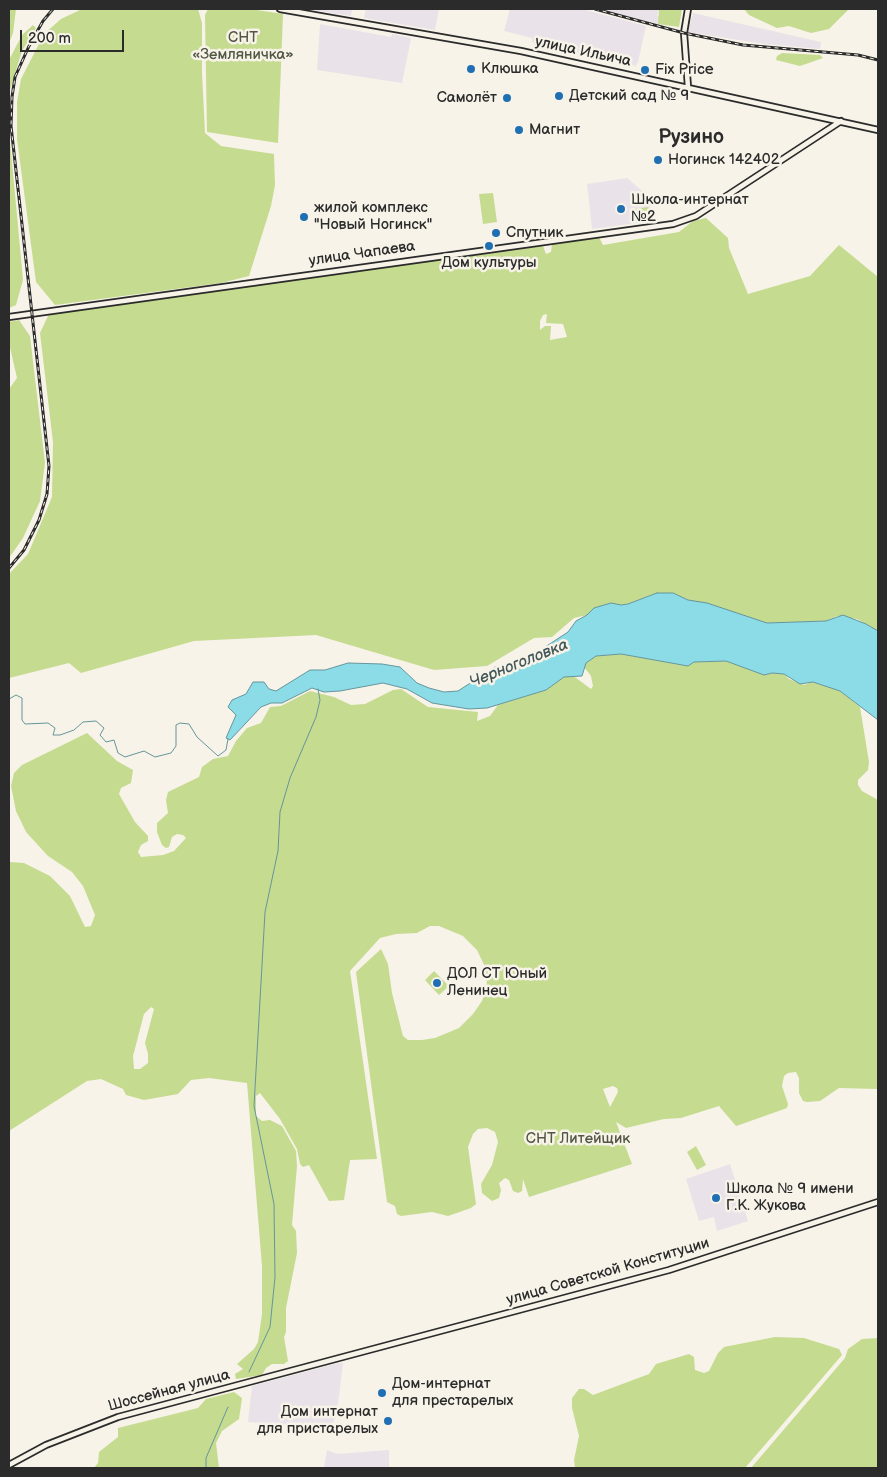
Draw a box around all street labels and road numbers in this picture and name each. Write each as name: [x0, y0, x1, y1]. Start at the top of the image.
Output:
street label: улица Ильича: [533, 33, 633, 71]
street label: улица Чапаева: [308, 238, 416, 270]
street label: улица Советской Конституции: [505, 1234, 711, 1310]
street label: Шоссейная улица: [106, 1366, 232, 1416]

